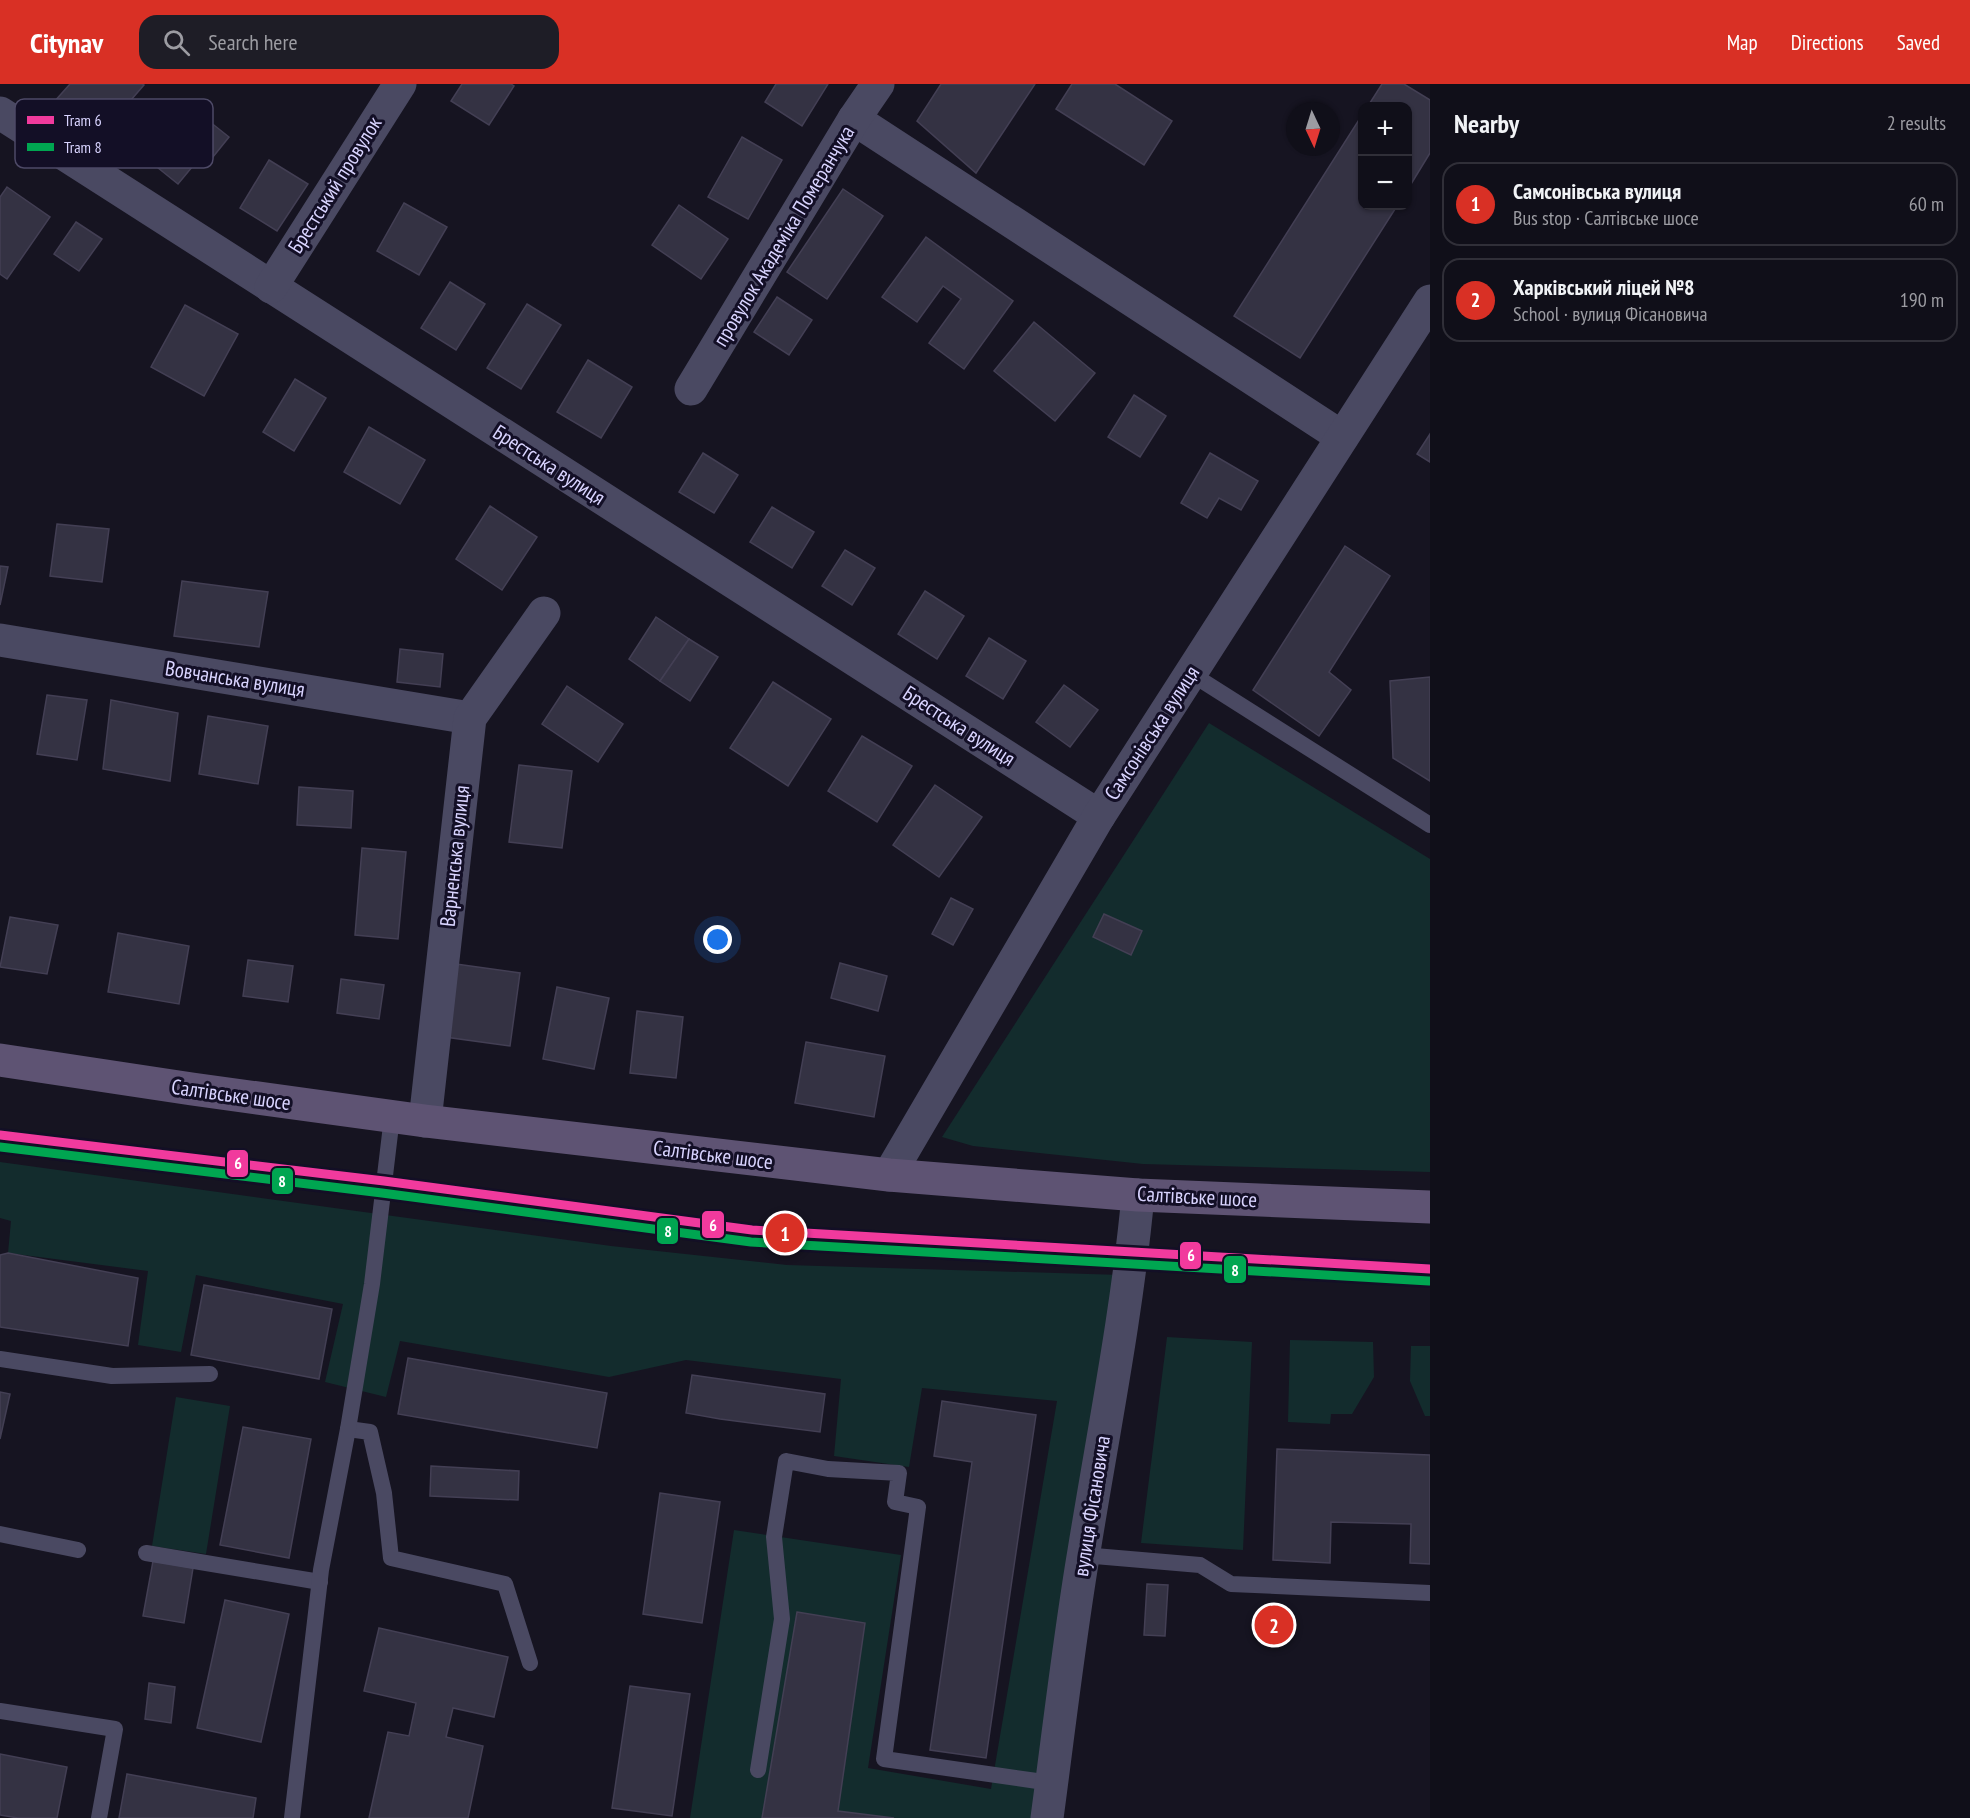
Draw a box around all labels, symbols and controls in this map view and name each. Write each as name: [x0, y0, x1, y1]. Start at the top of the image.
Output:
search box: [139, 15, 559, 69]
text: Citynav: [30, 24, 103, 61]
icon: search: [160, 26, 193, 59]
text: Search here: [208, 28, 298, 56]
text: Map: [1727, 29, 1758, 56]
text: Directions: [1791, 29, 1864, 56]
text: Saved: [1897, 29, 1940, 56]
legend: [15, 99, 213, 168]
north arrow: [1286, 102, 1340, 156]
map controls: [1358, 102, 1412, 210]
button: +: [1358, 102, 1412, 156]
text: Nearby: [1454, 107, 1519, 140]
text: Tram 6: [64, 110, 102, 130]
text: 2 results: [1887, 110, 1946, 136]
street label: Брестський провулок: [282, 111, 387, 258]
street label: провулок Академіка Померанчука: [707, 120, 860, 351]
text: Tram 8: [64, 137, 102, 157]
button: −: [1358, 156, 1412, 210]
text: Самсонівська вулиця: [1513, 177, 1681, 205]
text: 1: [1471, 191, 1480, 217]
text: 60 m: [1909, 191, 1944, 217]
text: Bus stop · Салтівське шосе: [1513, 205, 1699, 231]
text: Харківський ліцей №8: [1513, 273, 1695, 301]
text: 2: [1471, 287, 1480, 313]
text: 190 m: [1900, 287, 1944, 313]
text: School · вулиця Фісановича: [1513, 301, 1707, 327]
street label: Брестська вулиця: [488, 418, 610, 511]
street label: Вовчанська вулиця: [163, 654, 307, 703]
street label: Самсонівська вулиця: [1098, 660, 1205, 805]
street label: Брестська вулиця: [898, 679, 1020, 772]
street label: Варненська вулиця: [434, 784, 475, 928]
your location: [703, 925, 732, 954]
street label: Салтівське шосе: [170, 1073, 292, 1116]
street label: Салтівське шосе: [652, 1134, 774, 1175]
line badge: 6: [226, 1149, 249, 1178]
text: 6: [234, 1153, 242, 1173]
line badge: 8: [271, 1167, 294, 1195]
text: 8: [278, 1171, 286, 1191]
street label: Салтівське шосе: [1136, 1180, 1258, 1213]
line badge: 6: [701, 1210, 725, 1239]
pin: 1: [766, 1210, 804, 1256]
text: 6: [709, 1215, 717, 1235]
line badge: 8: [656, 1217, 679, 1245]
text: 8: [664, 1221, 672, 1241]
line badge: 6: [1179, 1241, 1202, 1270]
text: 6: [1187, 1245, 1195, 1265]
line badge: 8: [1223, 1255, 1247, 1284]
text: 8: [1231, 1260, 1239, 1280]
street label: вулиця Фісановича: [1067, 1434, 1116, 1578]
pin: 2: [1254, 1602, 1294, 1648]

